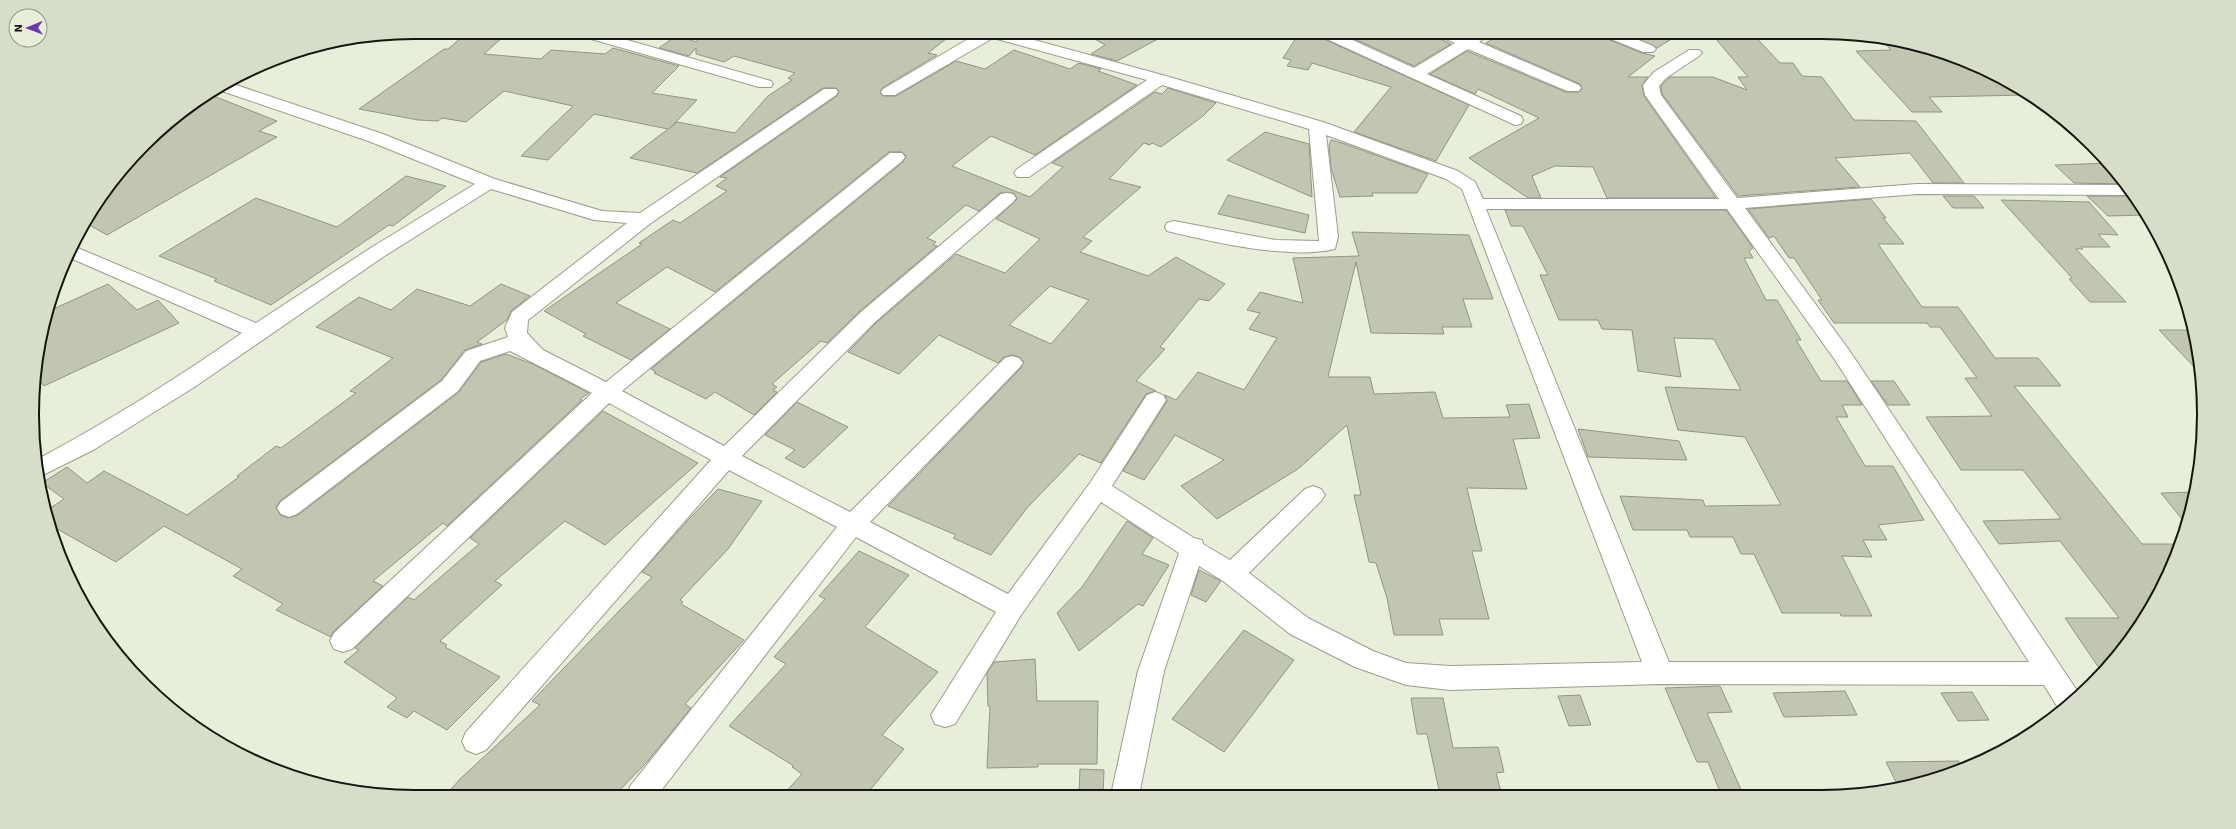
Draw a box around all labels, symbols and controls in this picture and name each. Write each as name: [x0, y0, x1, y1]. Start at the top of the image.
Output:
north arrow: [8, 8, 48, 48]
text: N: [12, 24, 25, 32]

